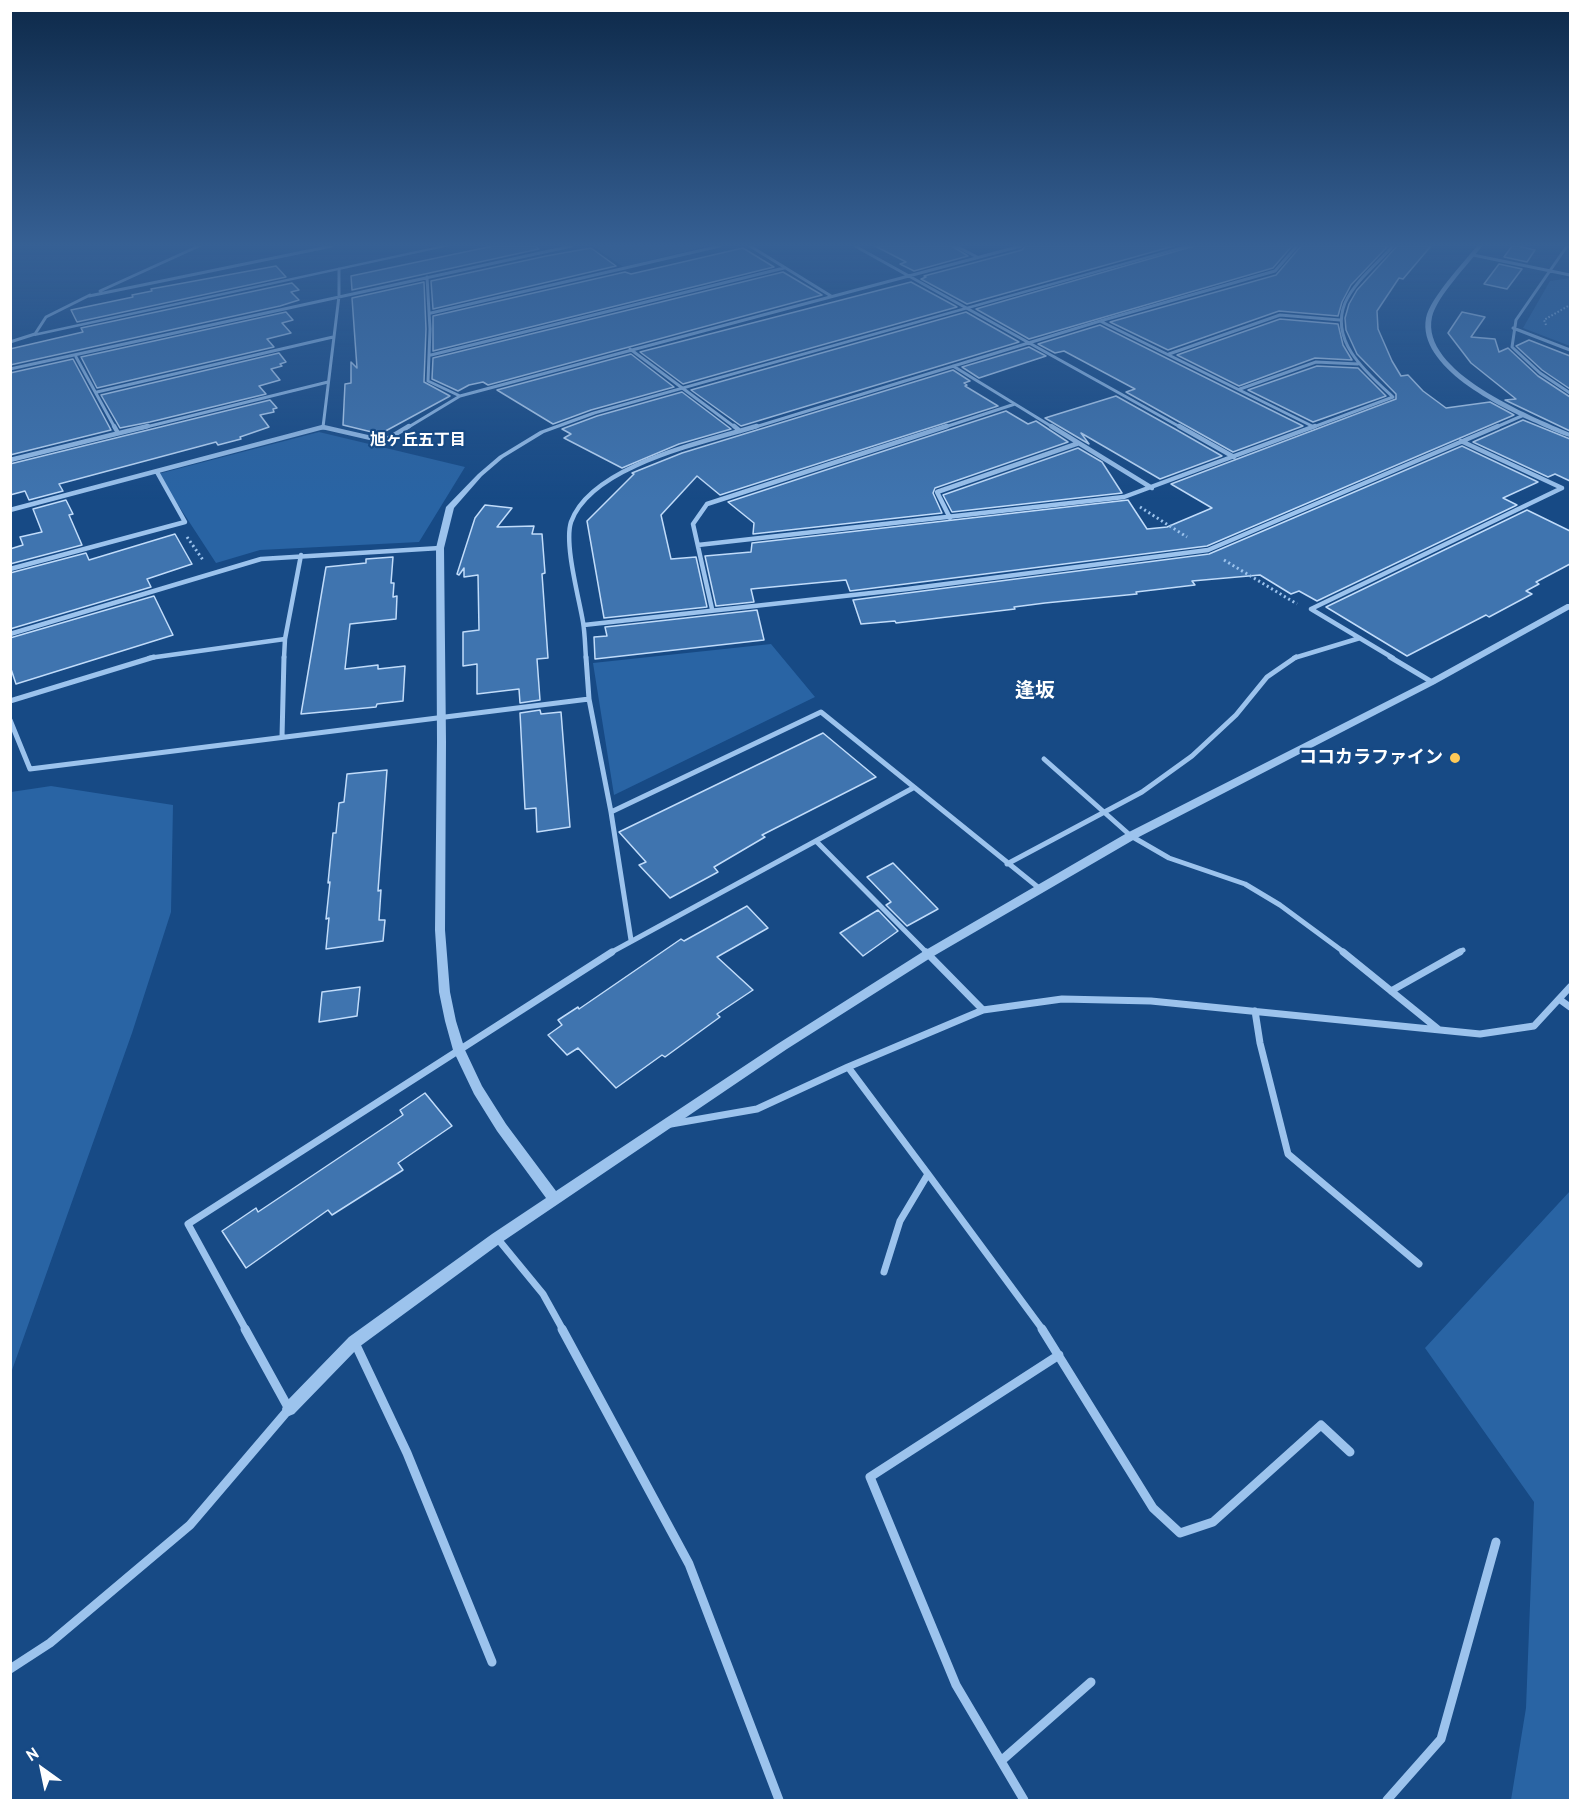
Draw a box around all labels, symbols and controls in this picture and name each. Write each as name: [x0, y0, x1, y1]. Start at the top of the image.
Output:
district label: 旭ヶ丘五丁目: [370, 430, 466, 450]
district label: 逢坂: [1015, 679, 1055, 703]
place label: ココカラファイン: [1299, 747, 1443, 769]
marker: ココカラファイン: [1448, 751, 1462, 765]
north arrow: [12, 1739, 72, 1799]
text: N: [22, 1743, 42, 1765]

